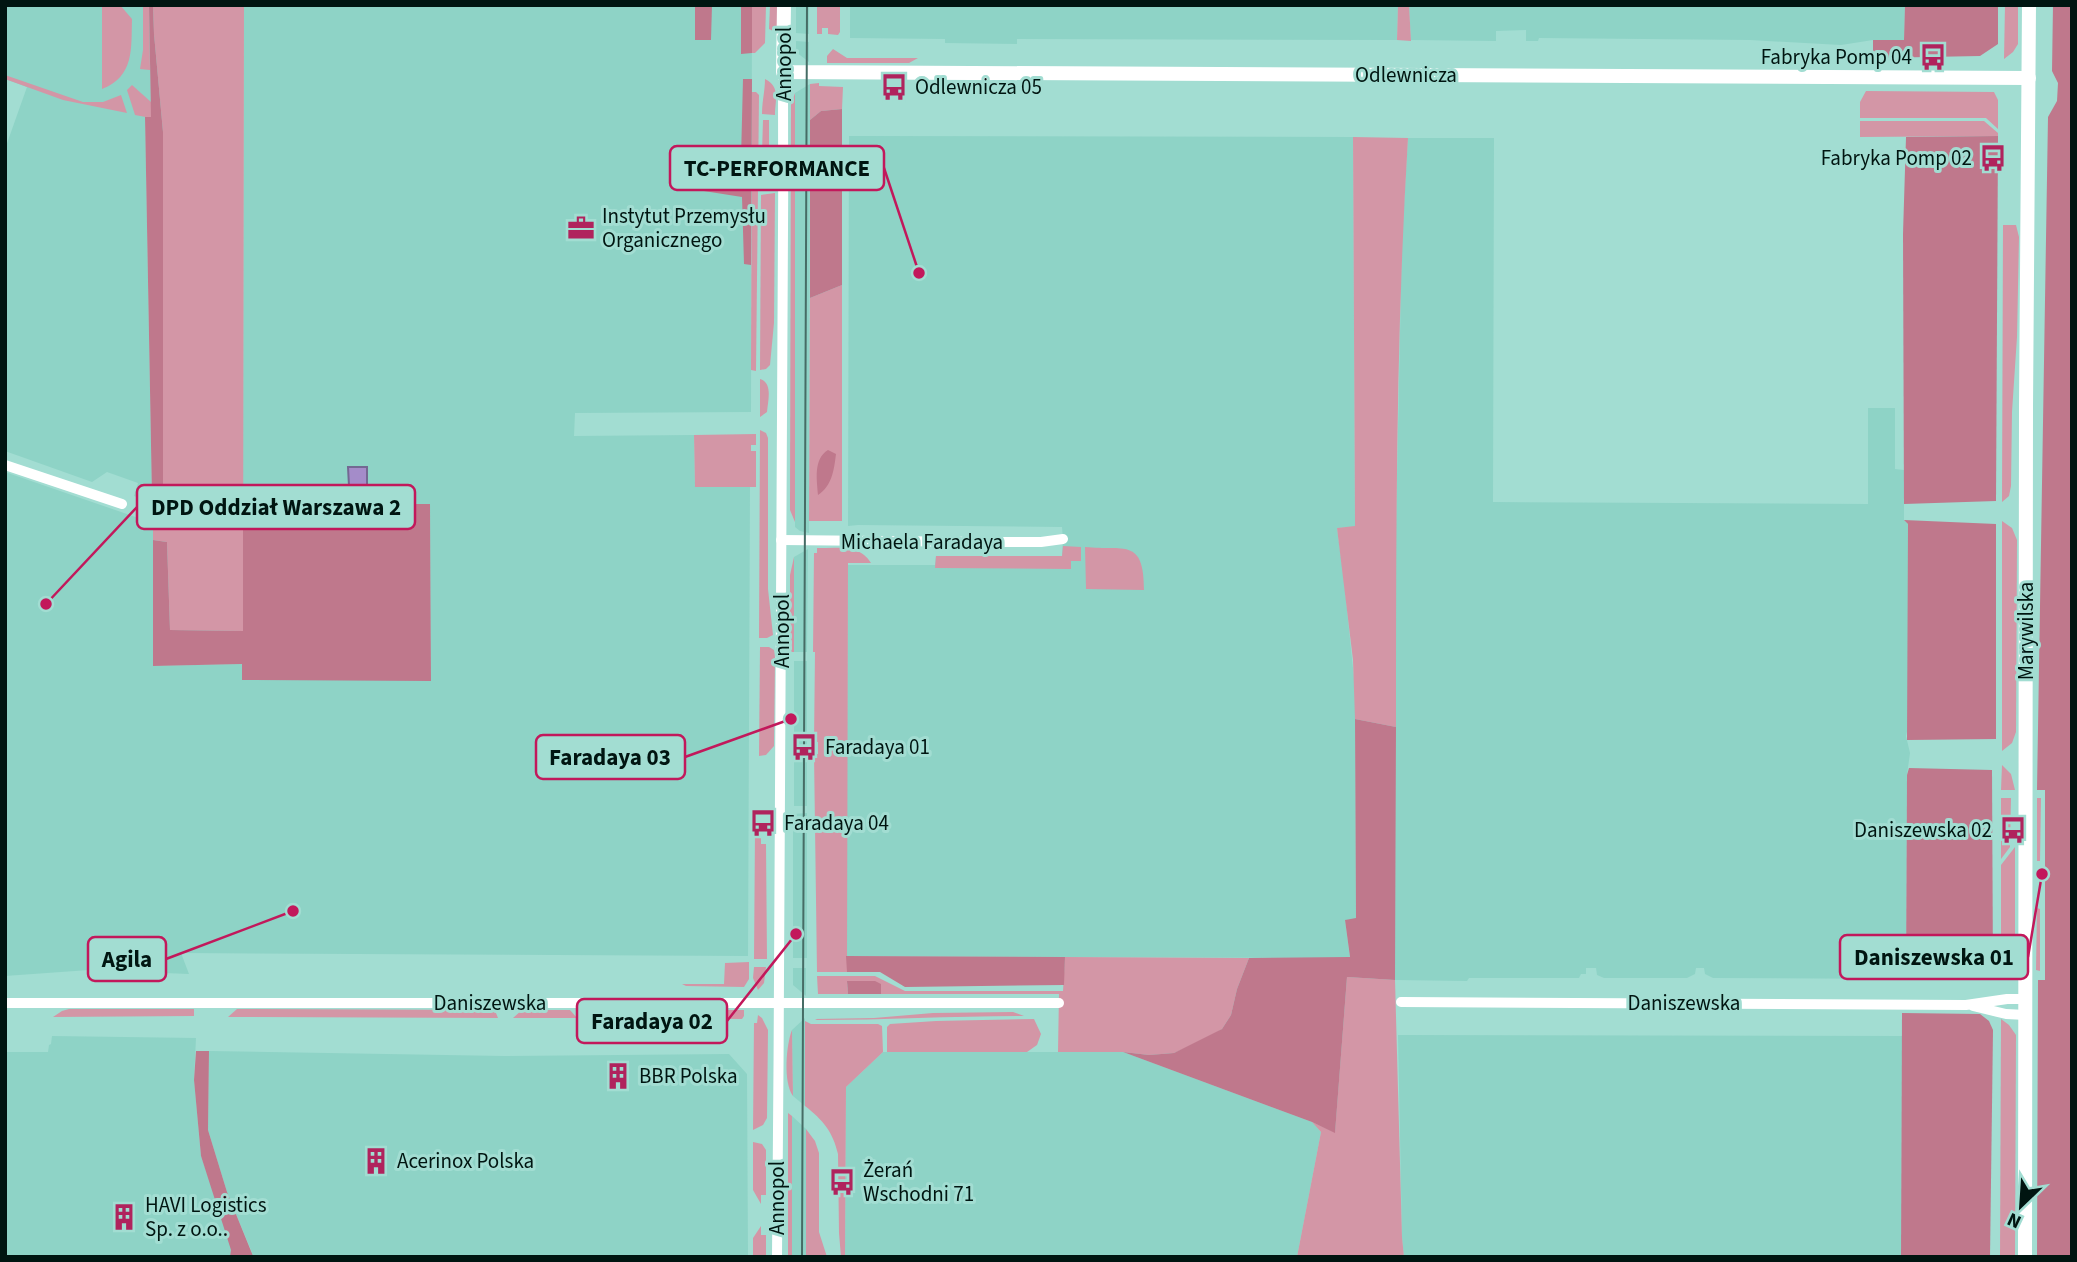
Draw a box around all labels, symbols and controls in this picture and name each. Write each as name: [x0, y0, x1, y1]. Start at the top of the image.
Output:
street label: Annopol: [769, 27, 799, 101]
place label: Fabryka Pomp 04: [1761, 42, 1912, 72]
bus stop icon: Fabryka Pomp 04: [1918, 42, 1948, 72]
street label: Odlewnicza: [1355, 60, 1457, 90]
bus stop icon: Odlewnicza 05: [879, 72, 909, 102]
place label: Odlewnicza 05: [915, 72, 1042, 102]
place label: Fabryka Pomp 02: [1821, 143, 1972, 173]
bus stop icon: Fabryka Pomp 02: [1978, 143, 2008, 173]
callout: TC-PERFORMANCE: [670, 146, 884, 190]
text: TC-PERFORMANCE: [684, 152, 870, 185]
place label: Instytut Przemysłu Organicznego: [602, 201, 766, 255]
office icon: Instytut Przemysłu Organicznego: [566, 213, 596, 243]
callout: DPD Oddział Warszawa 2: [137, 485, 415, 529]
text: DPD Oddział Warszawa 2: [151, 491, 401, 524]
street label: Michaela Faradaya: [841, 527, 1003, 557]
street label: Marywilska: [2011, 582, 2041, 680]
street label: Annopol: [767, 594, 797, 668]
bus stop icon: Faradaya 01: [789, 732, 819, 762]
place label: Faradaya 01: [825, 732, 930, 762]
callout: Faradaya 03: [536, 735, 685, 779]
text: Faradaya 03: [549, 741, 671, 774]
bus stop icon: Faradaya 04: [748, 808, 778, 838]
place label: Faradaya 04: [784, 808, 889, 838]
place label: Daniszewska 02: [1854, 815, 1992, 845]
bus stop icon: Daniszewska 02: [1998, 815, 2028, 845]
callout: Daniszewska 01: [1840, 935, 2028, 979]
callout: Agila: [88, 937, 166, 981]
text: Daniszewska 01: [1854, 941, 2014, 974]
text: Agila: [101, 943, 152, 976]
street label: Daniszewska: [434, 988, 546, 1018]
street label: Daniszewska: [1628, 988, 1740, 1018]
callout: Faradaya 02: [577, 999, 727, 1043]
text: Faradaya 02: [591, 1005, 713, 1038]
building icon: BBR Polska: [603, 1061, 633, 1091]
place label: BBR Polska: [639, 1061, 738, 1091]
building icon: Acerinox Polska: [361, 1146, 391, 1176]
place label: Acerinox Polska: [397, 1146, 534, 1176]
place label: Żerań Wschodni 71: [863, 1155, 974, 1209]
street label: Annopol: [762, 1161, 792, 1235]
bus stop icon: Żerań Wschodni 71: [827, 1167, 857, 1197]
north arrow: [1986, 1171, 2056, 1241]
place label: HAVI Logistics Sp. z o.o..: [145, 1190, 267, 1244]
building icon: HAVI Logistics Sp. z o.o..: [109, 1202, 139, 1232]
text: N: [2003, 1205, 2026, 1235]

